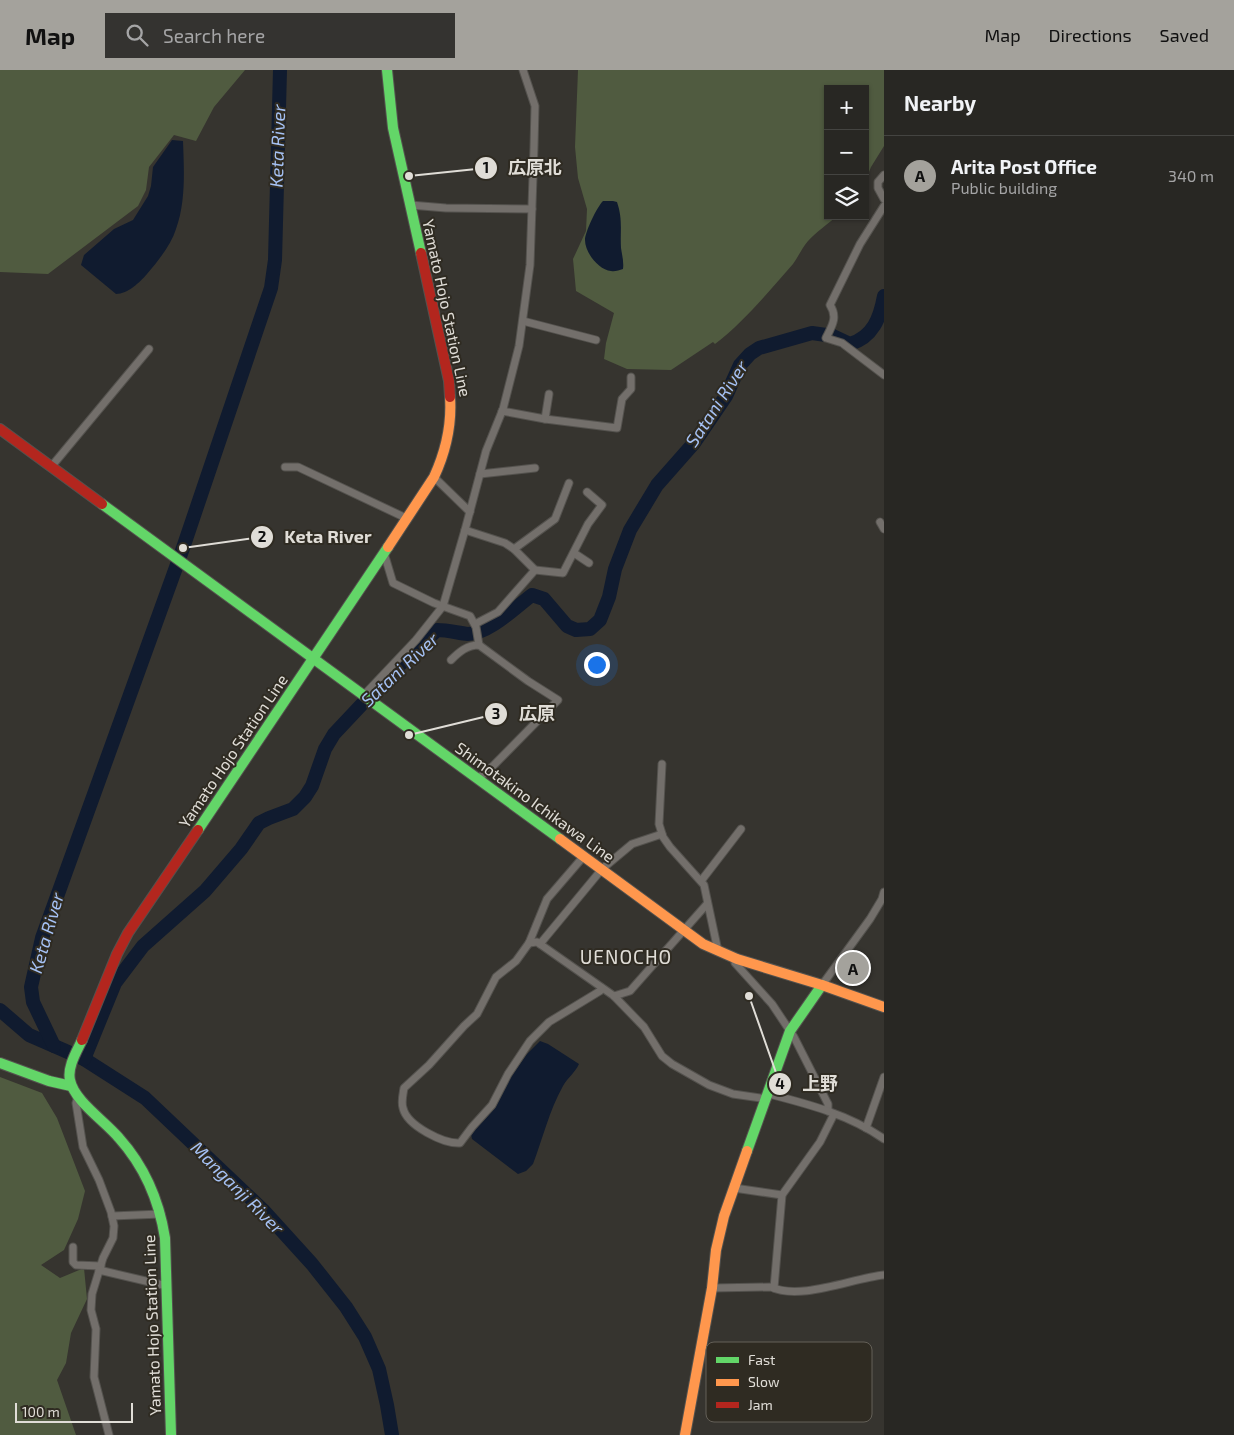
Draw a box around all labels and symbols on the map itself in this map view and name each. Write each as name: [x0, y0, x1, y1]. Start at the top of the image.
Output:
water label: Keta River: [265, 103, 289, 188]
callout: 広原北: [473, 151, 572, 184]
text: 広原北: [508, 156, 562, 178]
text: 1: [483, 158, 489, 176]
street label: Yamato Hojo Station Line: [418, 217, 476, 399]
water label: Satani River: [680, 356, 753, 451]
callout: Keta River: [250, 520, 382, 553]
text: Keta River: [284, 525, 372, 547]
text: 2: [258, 527, 267, 545]
water label: Satani River: [356, 627, 443, 711]
your location: [584, 652, 610, 678]
street label: Yamato Hojo Station Line: [174, 670, 292, 832]
callout: 広原: [484, 697, 565, 730]
text: 広原: [519, 702, 555, 724]
text: 3: [492, 704, 500, 722]
street label: Shimotakino Ichikawa Line: [452, 737, 619, 866]
water label: Keta River: [24, 889, 68, 976]
district label: UENOCHO: [580, 945, 672, 968]
pin: A: [837, 949, 869, 987]
callout: 上野: [767, 1067, 848, 1100]
text: 上野: [802, 1072, 838, 1094]
text: 4: [775, 1074, 785, 1092]
water label: Manganji River: [187, 1136, 289, 1239]
street label: Yamato Hojo Station Line: [139, 1234, 165, 1416]
legend: [706, 1342, 872, 1422]
text: Fast: [748, 1351, 775, 1368]
text: Slow: [748, 1373, 780, 1390]
text: Jam: [748, 1396, 773, 1413]
scale bar: [15, 1400, 132, 1423]

